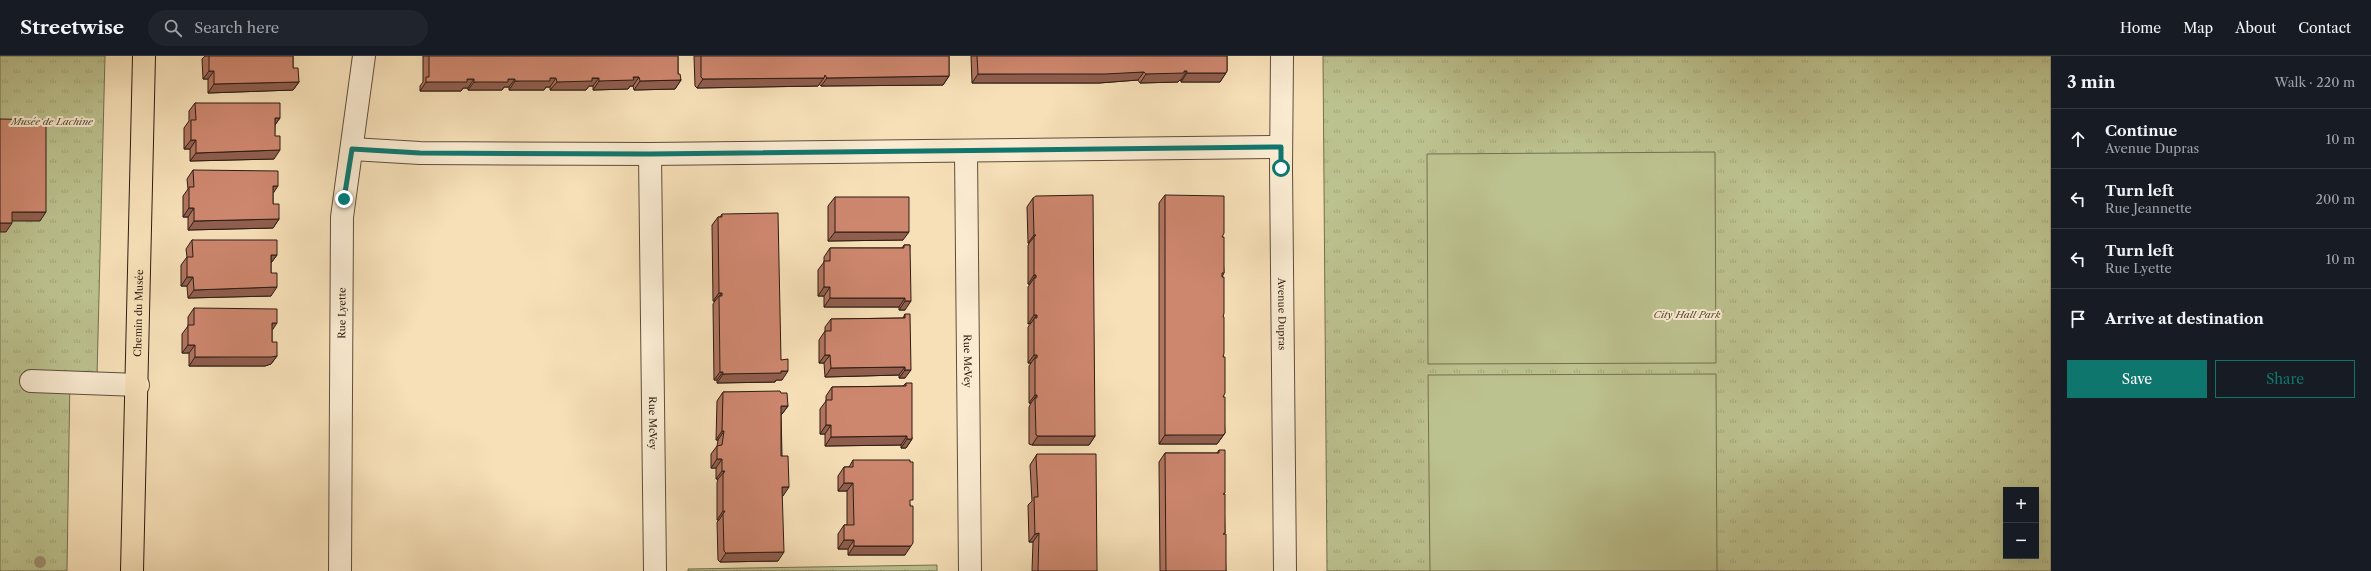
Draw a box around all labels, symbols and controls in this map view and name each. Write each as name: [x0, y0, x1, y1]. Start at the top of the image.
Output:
search box: [148, 10, 428, 46]
text: Streetwise: [20, 16, 124, 39]
icon: search: [162, 17, 184, 39]
text: Search here: [194, 18, 279, 37]
text: Home: [2120, 19, 2161, 37]
text: Map: [2183, 19, 2213, 37]
text: About: [2235, 19, 2276, 37]
text: Contact: [2298, 19, 2351, 37]
text: 3 min: [2067, 72, 2116, 92]
text: Walk · 220 m: [2275, 74, 2355, 90]
park label: Musée de Lachine: [10, 115, 94, 128]
text: Continue: [2105, 121, 2177, 140]
icon: ahead: [2067, 128, 2089, 150]
text: 10 m: [2326, 131, 2355, 147]
text: Avenue Dupras: [2105, 140, 2199, 156]
route start: [1272, 159, 1290, 177]
text: Turn left: [2105, 181, 2174, 200]
icon: left: [2067, 188, 2089, 210]
route end: [335, 190, 353, 208]
text: 200 m: [2315, 191, 2355, 207]
text: Rue Jeannette: [2105, 200, 2192, 216]
text: Turn left: [2105, 241, 2174, 260]
icon: left: [2067, 248, 2089, 270]
text: 10 m: [2326, 251, 2355, 267]
text: Rue Lyette: [2105, 260, 2172, 276]
street label: Chemin du Musée: [130, 269, 146, 357]
street label: Avenue Dupras: [1276, 277, 1289, 350]
street label: Rue Lyette: [335, 287, 348, 339]
park label: City Hall Park: [1654, 308, 1721, 321]
icon: arrive: [2067, 308, 2089, 330]
text: Arrive at destination: [2105, 309, 2264, 328]
street label: Rue McVey: [961, 334, 975, 388]
button: Save: [2067, 360, 2207, 398]
button: Share: [2215, 360, 2355, 398]
street label: Rue McVey: [646, 396, 660, 450]
map controls: [2003, 487, 2039, 559]
button: +: [2003, 487, 2039, 523]
button: −: [2003, 523, 2039, 559]

